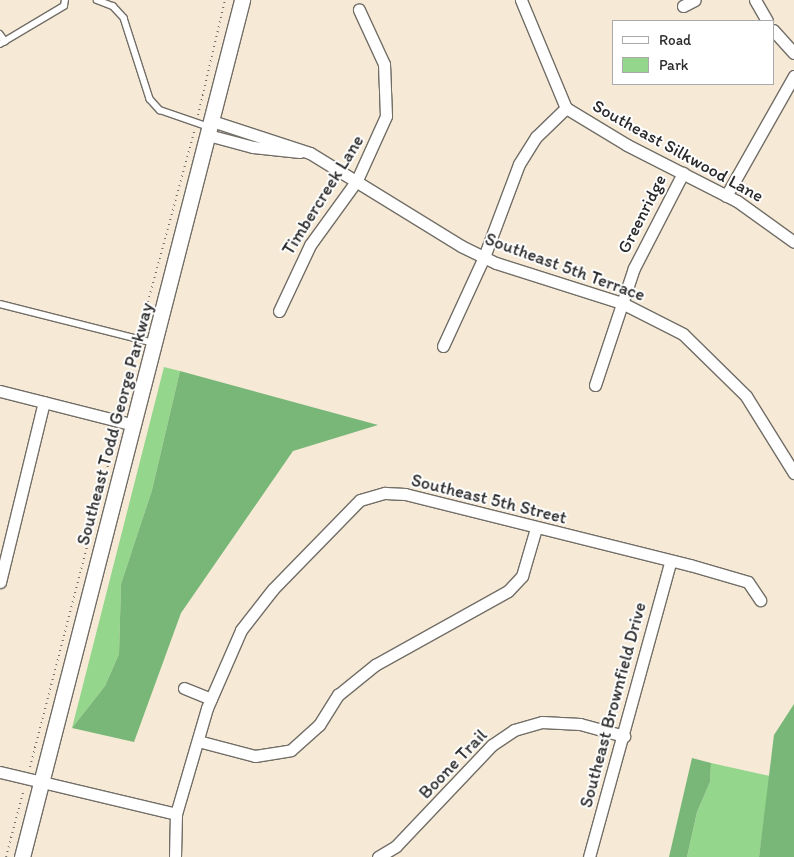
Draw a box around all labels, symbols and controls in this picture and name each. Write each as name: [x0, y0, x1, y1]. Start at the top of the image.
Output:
legend: [612, 20, 774, 85]
text: Road: [659, 31, 691, 49]
text: Park: [659, 56, 689, 74]
street label: Southeast Silkwood Lane: [588, 95, 768, 207]
street label: Timbercreek Lane: [277, 131, 369, 259]
street label: Greenridge: [613, 171, 671, 257]
street label: Southeast 5th Terrace: [482, 228, 648, 306]
street label: Southeast Todd George Parkway: [73, 302, 157, 546]
street label: Southeast 5th Street: [409, 469, 569, 529]
street label: Southeast Brownfield Drive: [575, 600, 651, 810]
street label: Boone Trail: [415, 725, 491, 803]

